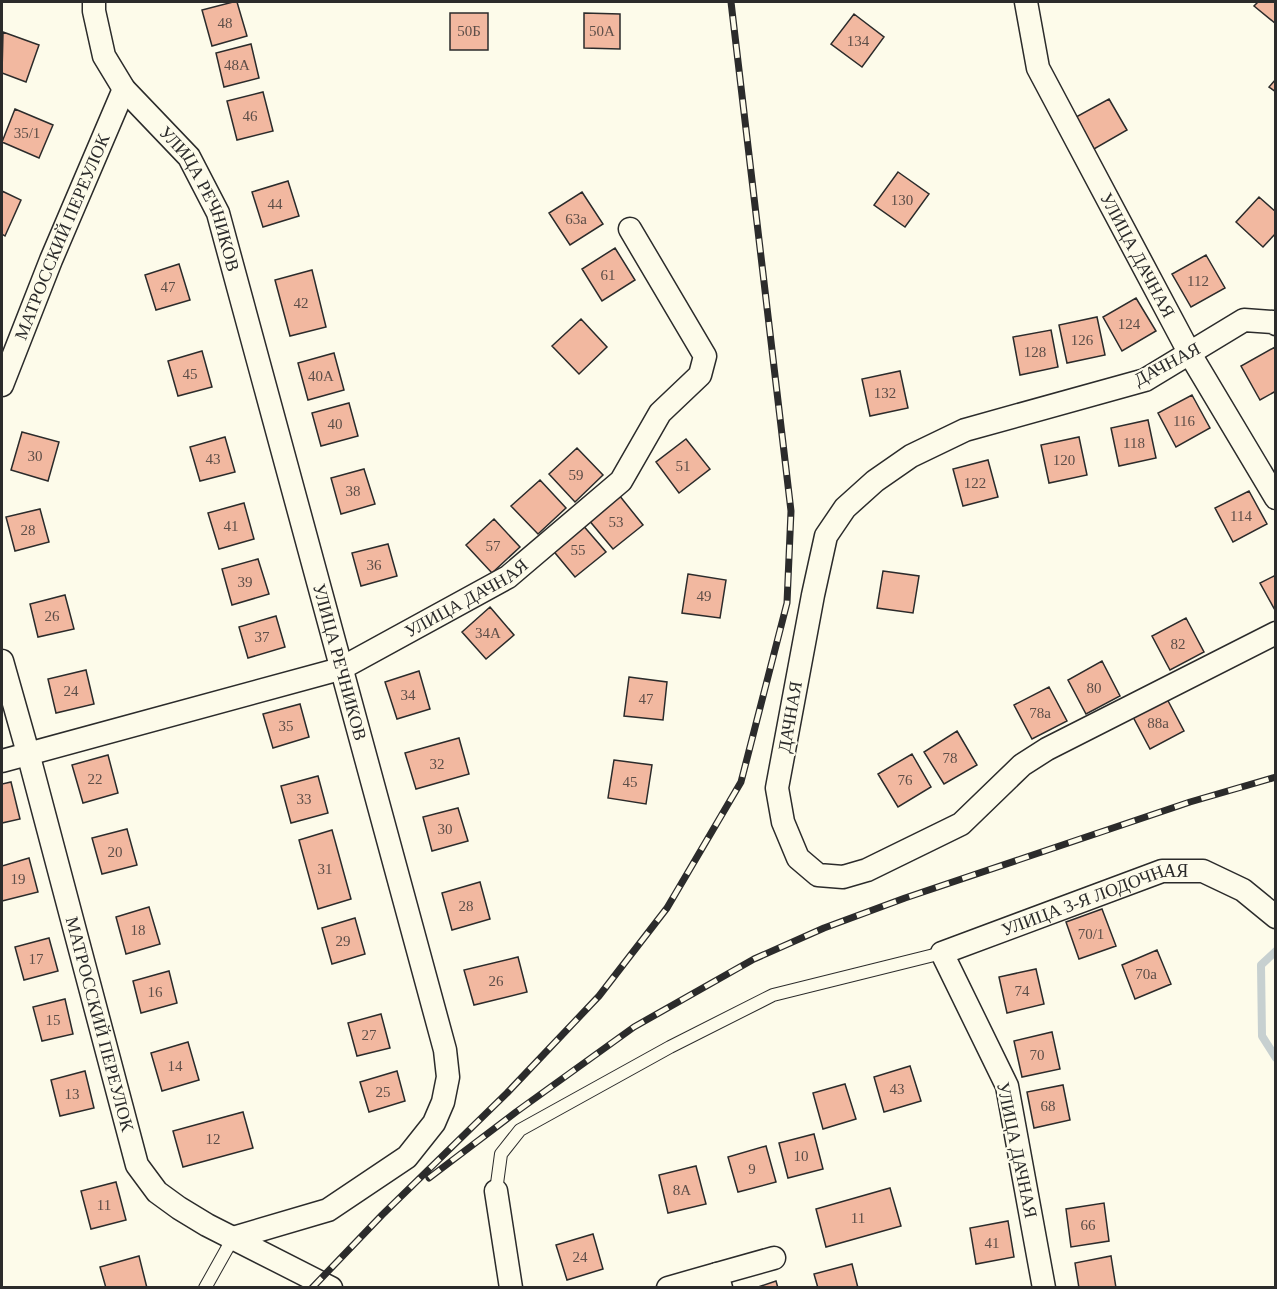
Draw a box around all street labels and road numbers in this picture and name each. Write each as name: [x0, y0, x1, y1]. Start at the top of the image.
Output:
street label: УЛИЦА РЕЧНИКОВ: [155, 122, 243, 274]
street label: МАТРОССКИЙ ПЕРЕУЛОК: [11, 130, 114, 343]
street label: УЛИЦА ДАЧНАЯ: [1096, 189, 1179, 321]
street label: ДАЧНАЯ: [1130, 338, 1204, 390]
street label: УЛИЦА ДАЧНАЯ: [401, 555, 532, 642]
street label: УЛИЦА РЕЧНИКОВ: [309, 581, 371, 743]
street label: ДАЧНАЯ: [774, 680, 806, 754]
street label: УЛИЦА 3-Я ЛОДОЧНАЯ: [999, 861, 1188, 940]
street label: МАТРОССКИЙ ПЕРЕУЛОК: [62, 914, 138, 1135]
street label: УЛИЦА ДАЧНАЯ: [993, 1080, 1041, 1220]

